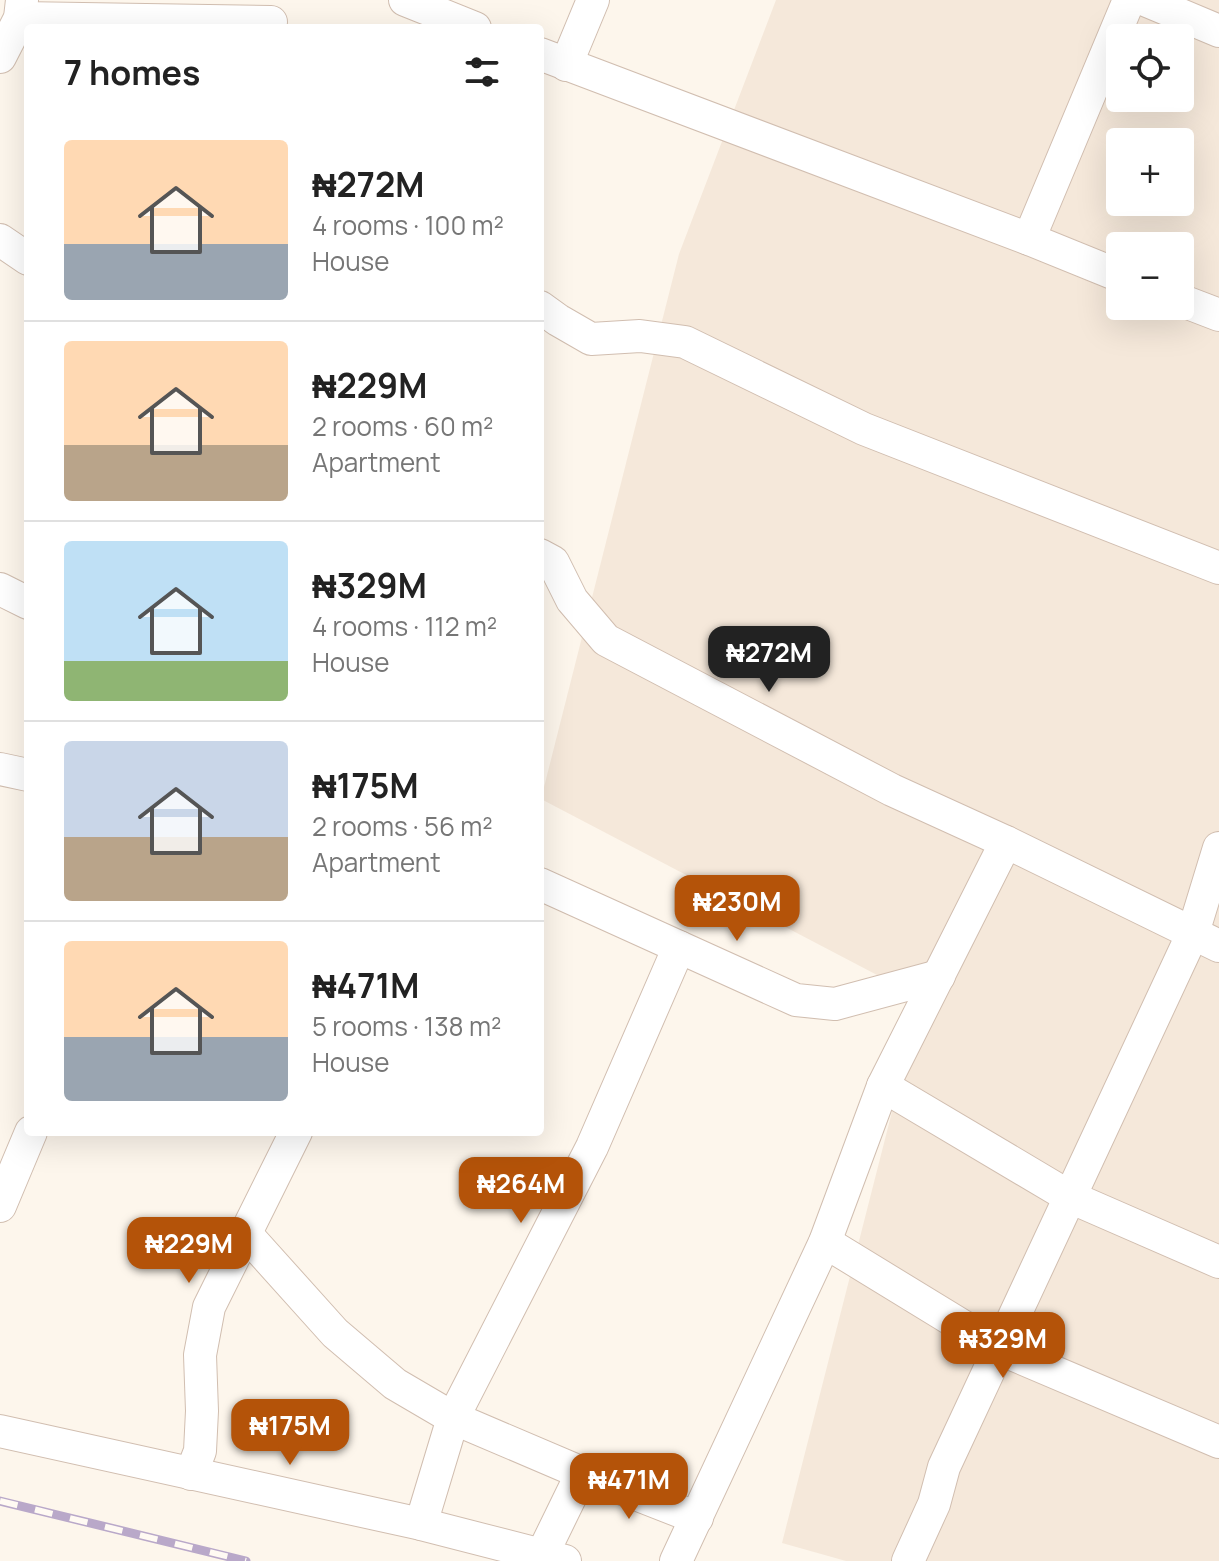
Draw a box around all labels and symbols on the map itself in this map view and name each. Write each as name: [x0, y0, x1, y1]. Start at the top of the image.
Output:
pin: ₦272M: [713, 626, 825, 694]
pin: ₦230M: [681, 875, 793, 943]
pin: ₦264M: [465, 1157, 577, 1225]
pin: ₦229M: [133, 1217, 245, 1285]
pin: ₦329M: [947, 1312, 1059, 1380]
pin: ₦175M: [234, 1399, 346, 1467]
pin: ₦471M: [573, 1453, 685, 1521]

